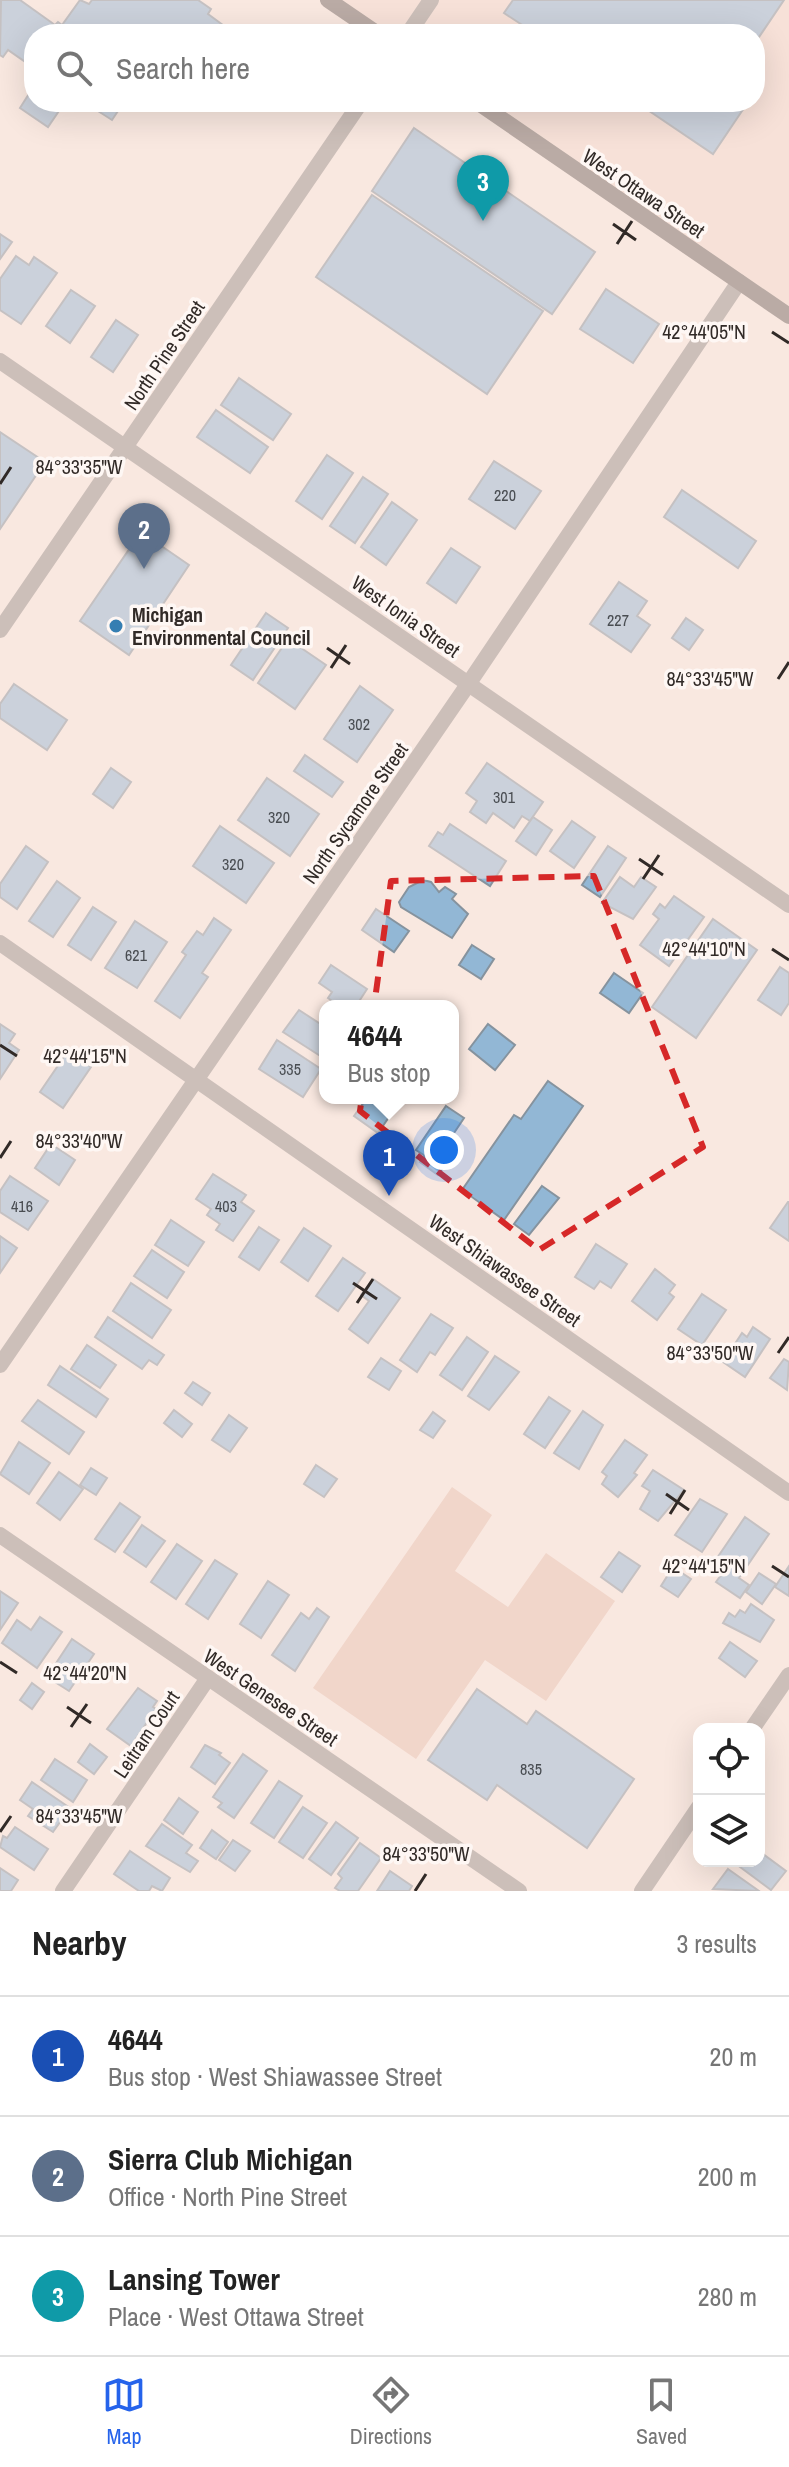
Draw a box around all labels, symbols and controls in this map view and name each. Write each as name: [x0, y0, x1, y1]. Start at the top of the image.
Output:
search box: [24, 24, 765, 112]
icon: search: [52, 46, 96, 90]
text: Search here: [116, 48, 250, 88]
street label: West Ottawa Street: [578, 142, 711, 244]
pin: 3: [457, 155, 509, 221]
street label: North Pine Street: [117, 295, 211, 415]
text: 42°44'05"N: [662, 318, 746, 345]
text: 84°33'35"W: [35, 453, 123, 480]
house number: 220: [494, 484, 516, 506]
pin: 2: [118, 503, 170, 569]
street label: West Ionia Street: [346, 569, 466, 664]
place label: Michigan Environmental Council: [132, 601, 311, 651]
house number: 227: [607, 609, 629, 631]
marker: Michigan Environmental Council: [107, 617, 125, 635]
text: 84°33'45"W: [666, 665, 754, 692]
house number: 302: [348, 713, 370, 735]
street label: North Sycamore Street: [296, 737, 414, 889]
house number: 301: [493, 786, 516, 808]
house number: 320: [268, 806, 290, 828]
house number: 320: [222, 853, 244, 875]
text: 42°44'10"N: [662, 935, 746, 962]
house number: 621: [125, 944, 148, 966]
popup: [319, 1000, 459, 1104]
text: 4644: [348, 1015, 402, 1055]
text: 42°44'15"N: [43, 1042, 127, 1069]
text: Bus stop: [348, 1055, 430, 1090]
house number: 335: [279, 1058, 301, 1080]
text: 84°33'40"W: [35, 1127, 123, 1154]
pin: 1: [363, 1130, 415, 1196]
your location: [424, 1130, 464, 1170]
house number: 416: [11, 1195, 33, 1217]
house number: 403: [215, 1195, 237, 1217]
street label: West Shiawassee Street: [424, 1208, 587, 1333]
text: 84°33'50"W: [666, 1339, 754, 1366]
text: 42°44'15"N: [662, 1552, 746, 1579]
street label: West Genesee Street: [199, 1642, 344, 1752]
text: 42°44'20"N: [43, 1659, 127, 1686]
street label: Leitram Court: [107, 1685, 185, 1783]
map controls: [693, 1723, 765, 1867]
button: locate: [693, 1723, 765, 1795]
house number: 835: [520, 1758, 542, 1780]
button: layers: [693, 1795, 765, 1867]
text: 84°33'45"W: [35, 1802, 123, 1829]
text: 84°33'50"W: [382, 1840, 470, 1867]
text: Nearby: [32, 1920, 127, 1966]
text: 3 results: [676, 1926, 757, 1961]
text: 4644: [108, 2019, 163, 2059]
text: 1: [52, 2039, 64, 2074]
text: 20 m: [710, 2039, 757, 2074]
text: Bus stop · West Shiawassee Street: [108, 2059, 442, 2094]
text: Sierra Club Michigan: [108, 2139, 353, 2179]
text: 2: [52, 2159, 64, 2194]
text: 200 m: [698, 2159, 757, 2194]
text: Office · North Pine Street: [108, 2179, 347, 2214]
text: Lansing Tower: [108, 2259, 280, 2299]
text: 3: [52, 2279, 64, 2314]
text: 280 m: [698, 2279, 757, 2314]
text: Place · West Ottawa Street: [108, 2299, 364, 2334]
tab: Map: [102, 2373, 146, 2451]
tab: Directions: [350, 2373, 432, 2451]
tab: Saved: [636, 2373, 687, 2451]

